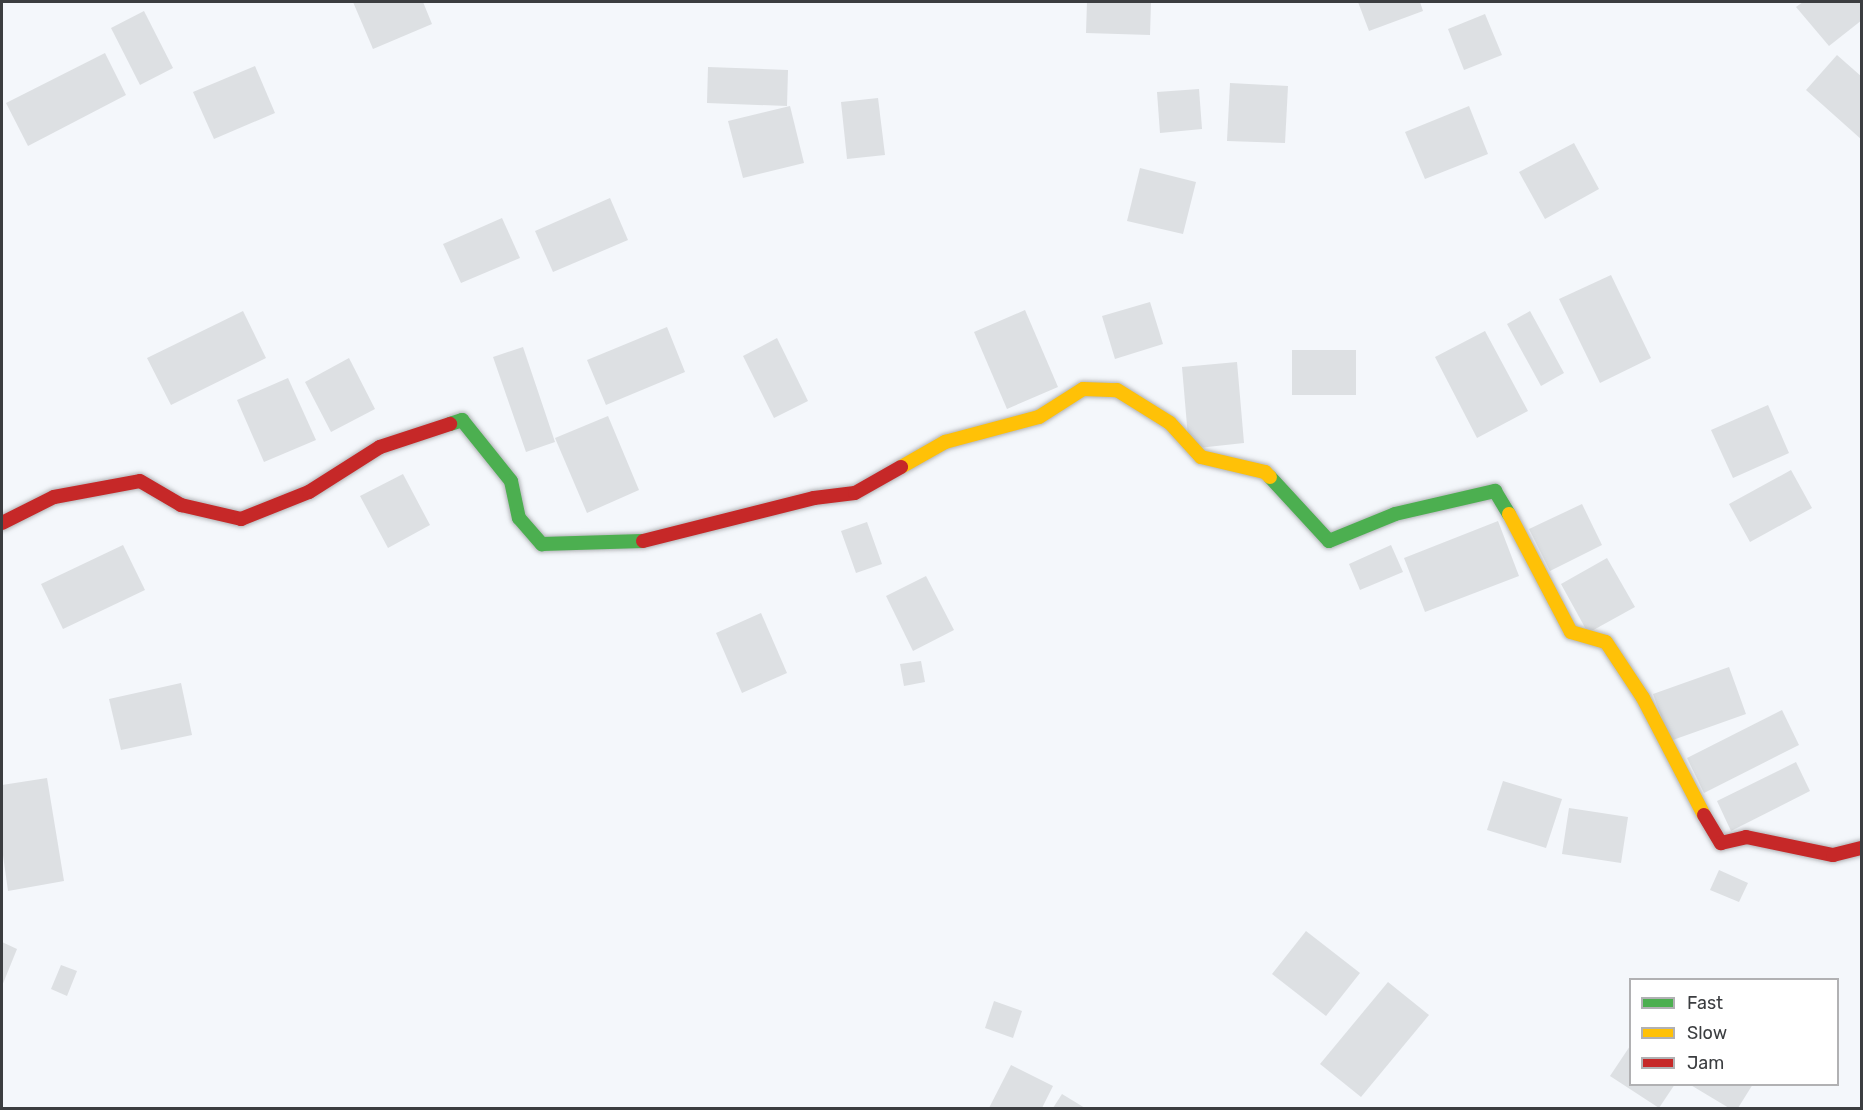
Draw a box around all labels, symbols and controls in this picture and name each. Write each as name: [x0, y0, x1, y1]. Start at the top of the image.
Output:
legend: [1629, 978, 1839, 1086]
text: Fast: [1687, 992, 1723, 1014]
text: Slow: [1687, 1022, 1727, 1044]
text: Jam: [1687, 1052, 1724, 1074]

